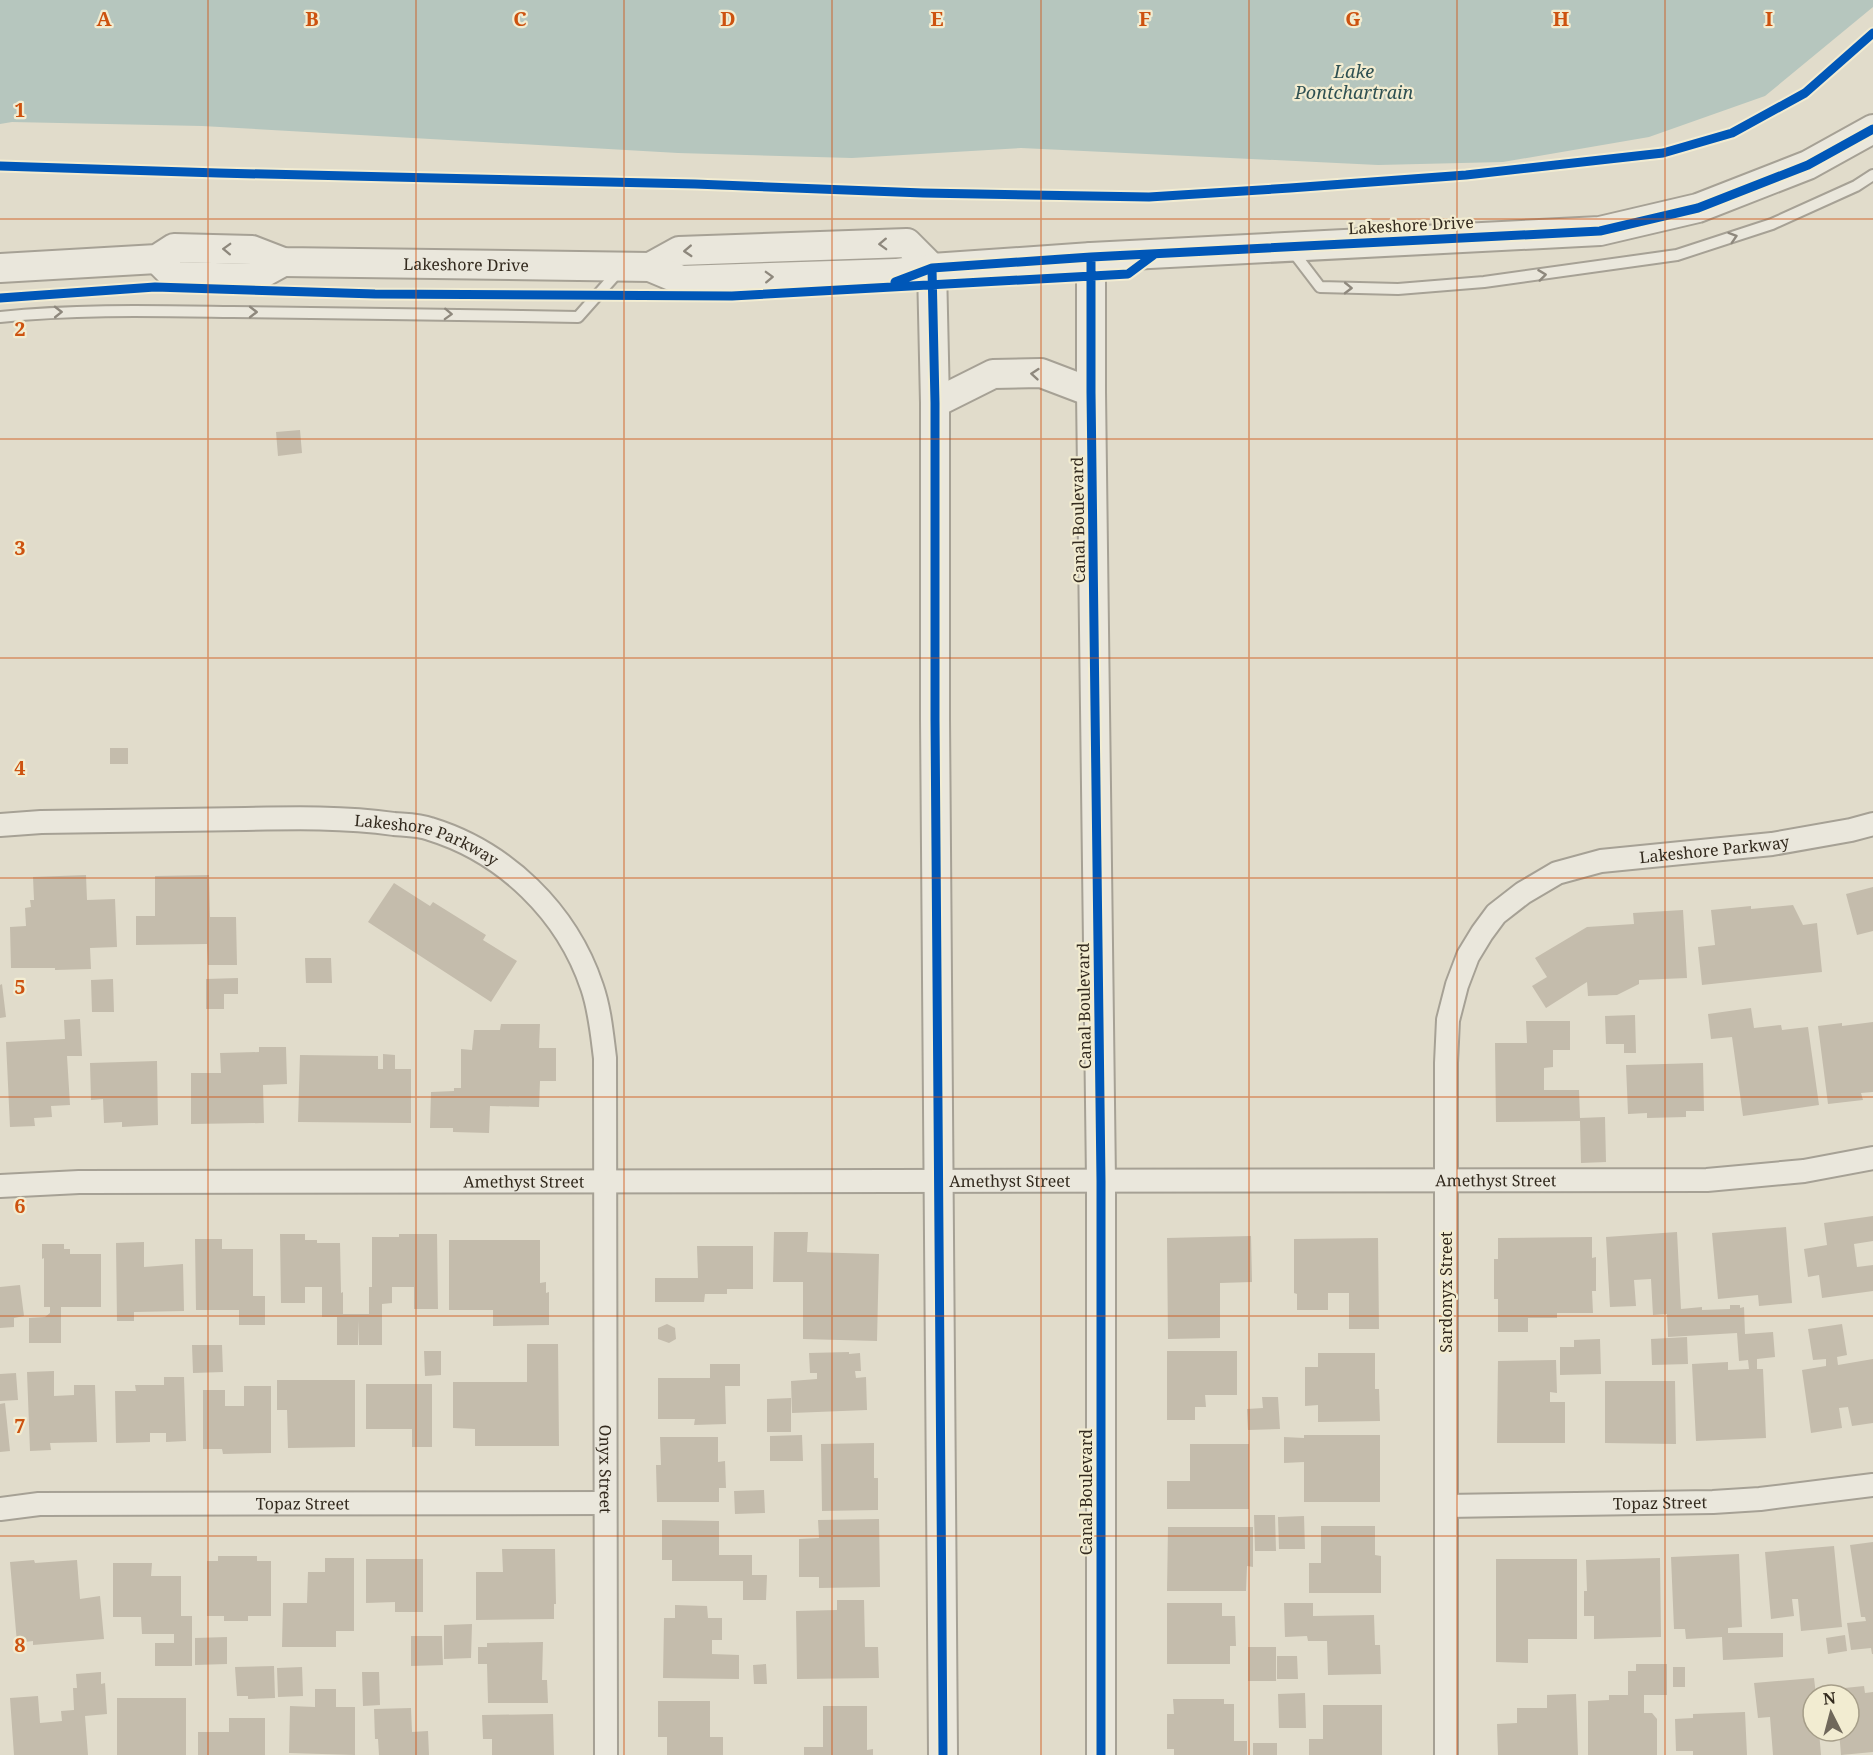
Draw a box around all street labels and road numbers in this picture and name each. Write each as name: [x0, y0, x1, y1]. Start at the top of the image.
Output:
street label: Lakeshore Drive: [1348, 211, 1474, 239]
street label: Lakeshore Drive: [403, 253, 529, 276]
street label: Canal Boulevard: [1066, 457, 1090, 583]
street label: Lakeshore Parkway: [354, 809, 504, 871]
street label: Lakeshore Parkway: [1638, 830, 1792, 868]
street label: Canal Boulevard: [1072, 943, 1096, 1069]
street label: Amethyst Street: [1435, 1169, 1557, 1191]
street label: Amethyst Street: [463, 1170, 585, 1193]
street label: Amethyst Street: [949, 1170, 1071, 1192]
street label: Sardonyx Street: [1435, 1231, 1457, 1353]
street label: Onyx Street: [595, 1425, 617, 1514]
street label: Canal Boulevard: [1075, 1429, 1097, 1555]
street label: Topaz Street: [1613, 1491, 1708, 1514]
street label: Topaz Street: [256, 1492, 350, 1515]

